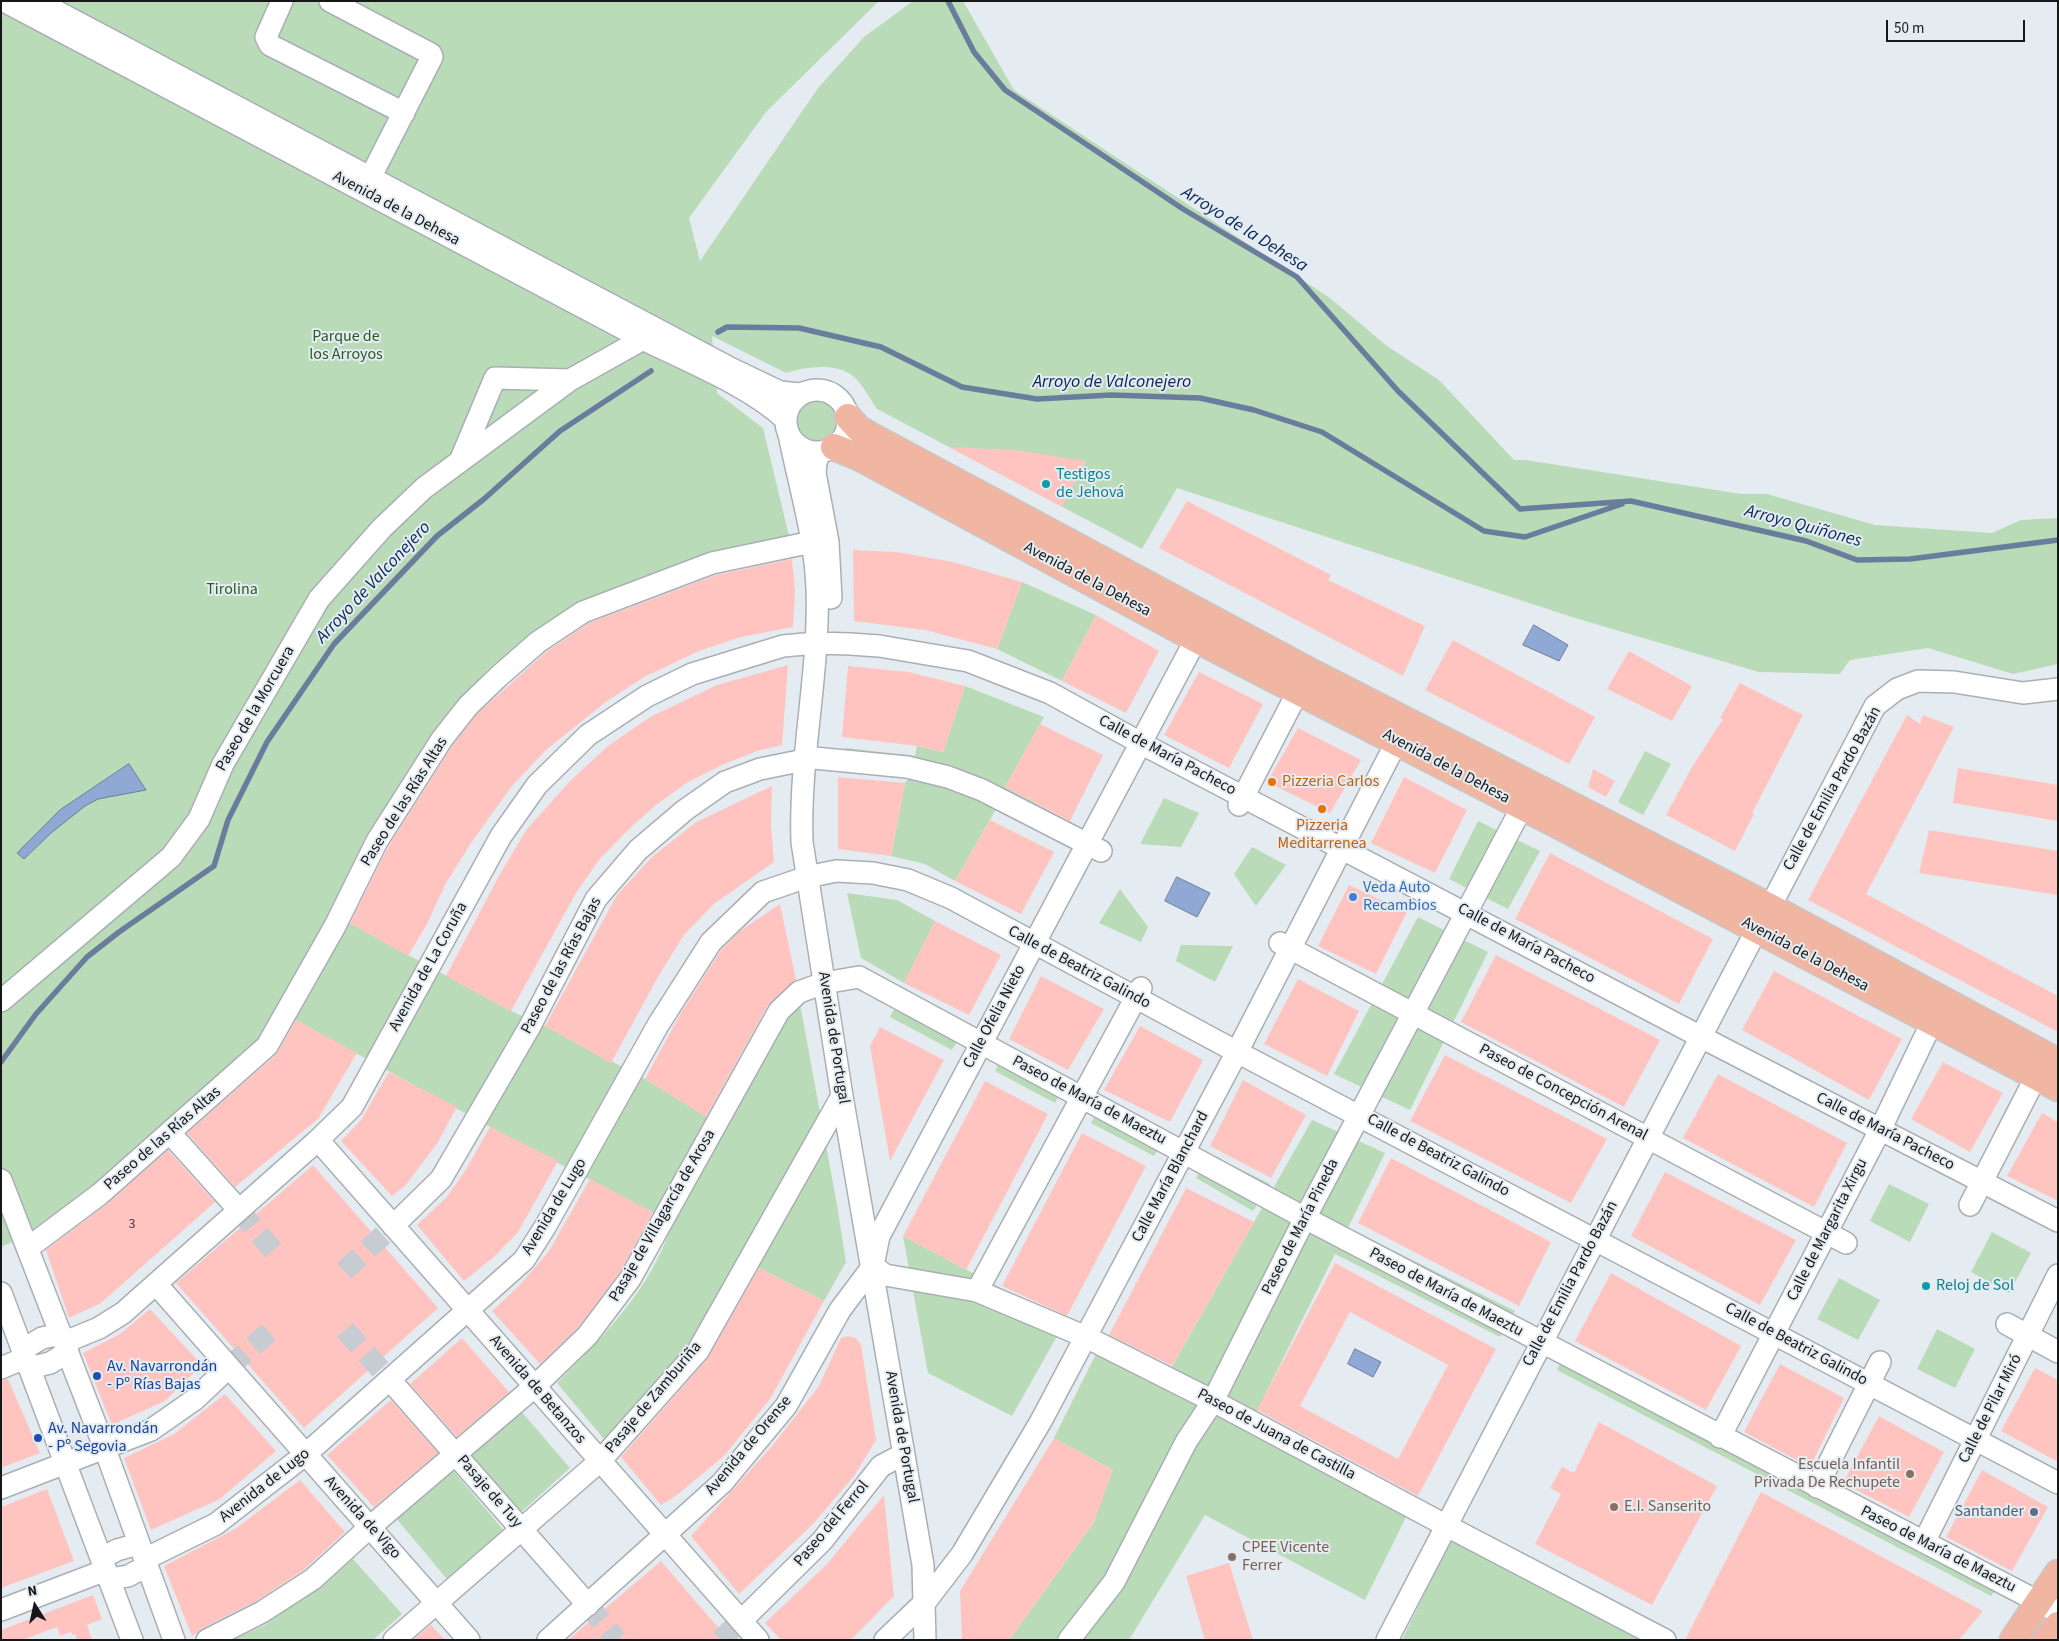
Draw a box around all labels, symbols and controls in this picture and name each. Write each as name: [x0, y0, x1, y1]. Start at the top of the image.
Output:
scale bar: [1889, 10, 2028, 42]
text: 50 m: [1894, 18, 1924, 39]
street label: Avenida de la Dehesa: [329, 167, 463, 251]
water label: Arroyo de la Dehesa: [1177, 182, 1311, 278]
park label: Parque de los Arroyos: [309, 327, 383, 365]
water label: Arroyo de Valconejero: [1033, 372, 1191, 394]
place label: Testigos de Jehová: [1056, 465, 1124, 503]
marker: Testigos de Jehová: [1040, 478, 1052, 490]
water label: Arroyo Quiñones: [1742, 501, 1864, 553]
water label: Arroyo de Valconejero: [312, 518, 436, 648]
street label: Avenida de la Dehesa: [1020, 538, 1154, 622]
park label: Tirolina: [206, 580, 258, 600]
street label: Paseo de la Morcuera: [212, 643, 300, 775]
street label: Calle de Emilia Pardo Bazán: [1780, 704, 1886, 874]
street label: Calle de María Pacheco: [1095, 712, 1239, 800]
street label: Avenida de la Dehesa: [1379, 725, 1513, 809]
street label: Paseo de las Rías Altas: [357, 734, 453, 870]
place label: Pizzeria Carlos: [1282, 772, 1379, 792]
marker: Pizzeria Carlos: [1266, 776, 1278, 788]
marker: Pizzeria Meditarrenea: [1316, 803, 1328, 815]
place label: Pizzeria Meditarrenea: [1278, 816, 1366, 854]
place label: Veda Auto Recambios: [1363, 878, 1436, 916]
marker: Veda Auto Recambios: [1347, 891, 1359, 903]
street label: Paseo de las Rías Bajas: [518, 894, 606, 1038]
street label: Avenida de La Coruña: [386, 899, 472, 1035]
street label: Calle de María Pacheco: [1454, 900, 1598, 988]
street label: Avenida de la Dehesa: [1738, 913, 1872, 997]
street label: Calle de Beatriz Galindo: [1004, 922, 1154, 1014]
street label: Calle Ofelia Nieto: [960, 962, 1030, 1072]
street label: Avenida de Portugal: [813, 970, 853, 1106]
street label: Paseo de Concepción Arenal: [1475, 1040, 1651, 1146]
street label: Paseo de María de Maeztu: [1009, 1052, 1169, 1150]
street label: Paseo de las Rías Altas: [101, 1083, 225, 1195]
street label: Calle de María Pacheco: [1812, 1089, 1958, 1175]
street label: Calle María Blanchard: [1128, 1108, 1214, 1246]
street label: Calle de Beatriz Galindo: [1363, 1110, 1513, 1202]
street label: Pasaje de Villagarcía de Arosa: [606, 1126, 720, 1306]
street label: Avenida de Lugo: [519, 1155, 591, 1259]
street label: Calle de Margarita Xirgu: [1784, 1155, 1872, 1305]
street label: Paseo de María Pineda: [1258, 1156, 1344, 1298]
street label: Calle de Emilia Pardo Bazán: [1519, 1198, 1623, 1370]
house number: 3: [129, 1217, 135, 1233]
street label: Paseo de María de Maeztu: [1366, 1244, 1526, 1342]
place label: Reloj de Sol: [1936, 1276, 2014, 1296]
marker: Reloj de Sol: [1920, 1280, 1932, 1292]
street label: Calle de Beatriz Galindo: [1721, 1299, 1871, 1391]
street label: Avenida de Betanzos: [485, 1332, 589, 1448]
street label: Pasaje de Zamburiña: [602, 1338, 706, 1458]
street label: Calle de Pilar Miró: [1955, 1351, 2027, 1467]
place label: Av. Navarrondán - Pº Rías Bajas: [107, 1357, 217, 1395]
street label: Avenida de Portugal: [880, 1369, 922, 1505]
marker: Av. Navarrondán - Pº Rías Bajas: [91, 1370, 103, 1382]
street label: Paseo de Juana de Castilla: [1194, 1385, 1358, 1485]
street label: Avenida de Orense: [702, 1392, 796, 1500]
place label: Av. Navarrondán - Pº Segovia: [48, 1419, 158, 1457]
marker: Av. Navarrondán - Pº Segovia: [32, 1432, 44, 1444]
street label: Avenida de Lugo: [216, 1445, 314, 1527]
street label: Pasaje de Tuy: [452, 1452, 526, 1532]
place label: Escuela Infantil Privada De Rechupete: [1754, 1455, 1900, 1493]
marker: Escuela Infantil Privada De Rechupete: [1904, 1468, 1916, 1480]
street label: Avenida de Vigo: [320, 1472, 404, 1564]
street label: Paseo del Ferrol: [790, 1477, 874, 1571]
place label: E.I. Sanserito: [1624, 1497, 1711, 1517]
marker: E.I. Sanserito: [1608, 1501, 1620, 1513]
street label: Paseo de María de Maeztu: [1857, 1502, 2019, 1598]
place label: Santander: [1954, 1502, 2024, 1522]
marker: Santander: [2028, 1506, 2040, 1518]
place label: CPEE Vicente Ferrer: [1242, 1538, 1329, 1576]
marker: CPEE Vicente Ferrer: [1226, 1551, 1238, 1563]
north arrow: [10, 1581, 60, 1631]
text: N: [26, 1581, 39, 1602]

